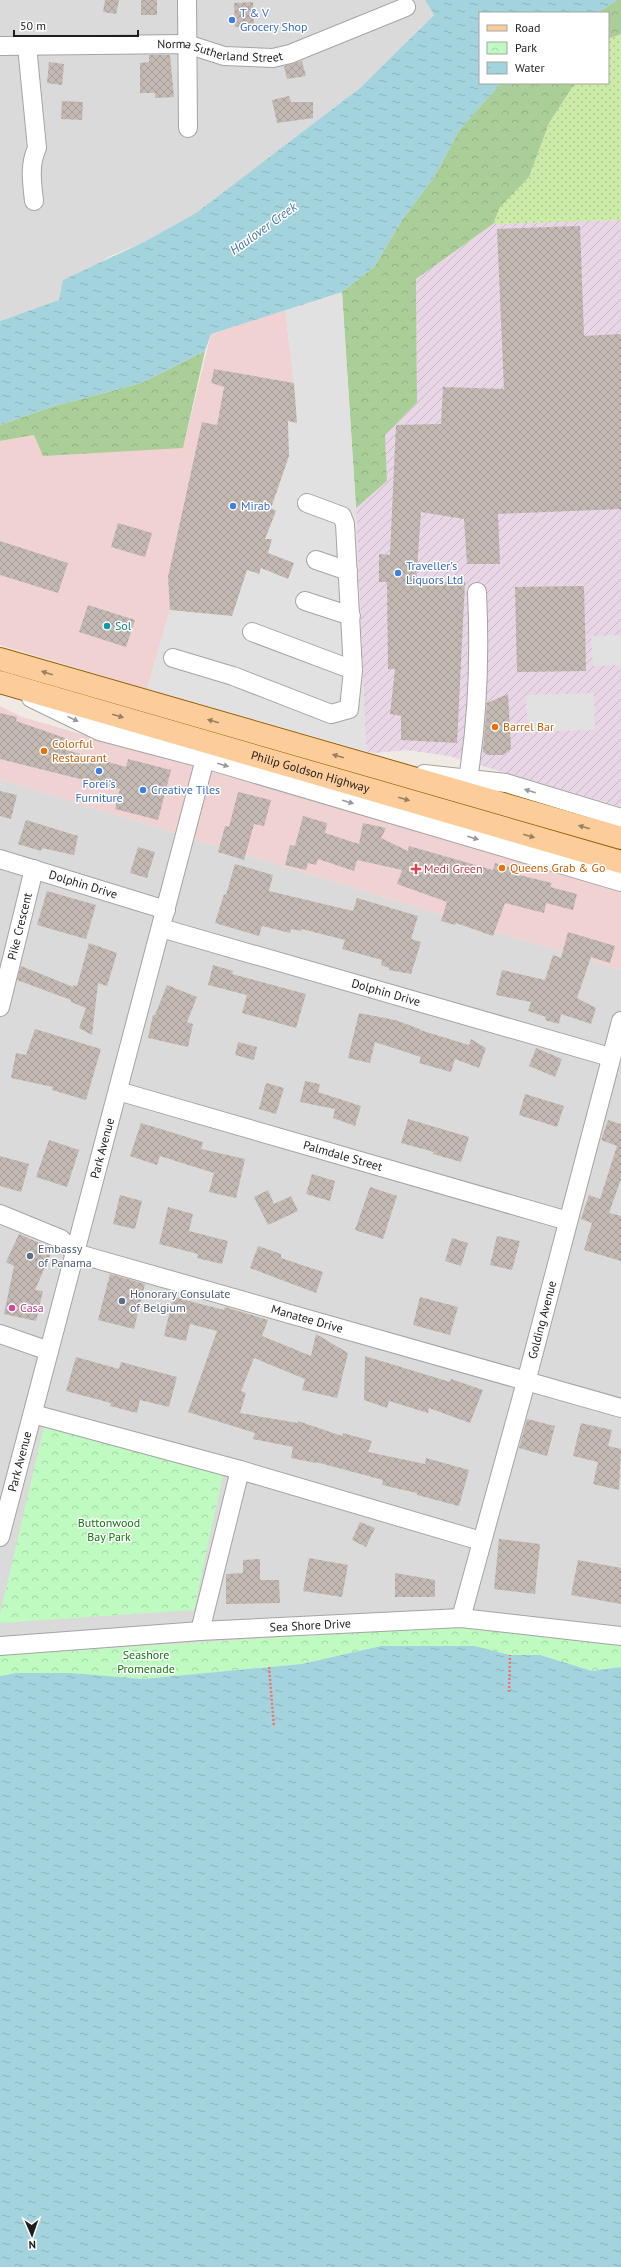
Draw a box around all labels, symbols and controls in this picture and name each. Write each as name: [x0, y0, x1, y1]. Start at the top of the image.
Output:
place label: T & V Grocery Shop: [240, 5, 307, 34]
scale bar: [14, 12, 138, 38]
legend: [479, 12, 609, 84]
marker: T & V Grocery Shop: [227, 15, 237, 25]
text: 50 m: [20, 18, 46, 33]
text: Road: [515, 20, 540, 35]
street label: Norma Sutherland Street: [157, 36, 284, 65]
text: Park: [515, 40, 537, 55]
text: Water: [515, 60, 545, 75]
water label: Haulover Creek: [226, 198, 301, 259]
place label: Mirab: [241, 498, 270, 513]
marker: Mirab: [228, 501, 238, 511]
place label: Traveller's Liquors Ltd: [406, 558, 463, 587]
marker: Traveller's Liquors Ltd: [393, 568, 403, 578]
place label: Sol: [115, 618, 132, 633]
marker: Sol: [102, 621, 112, 631]
one-way arrow: [41, 670, 53, 676]
one-way arrow: [112, 713, 124, 719]
one-way arrow: [67, 716, 79, 722]
one-way arrow: [206, 718, 218, 724]
place label: Barrel Bar: [503, 719, 554, 734]
marker: Barrel Bar: [490, 722, 500, 732]
place label: Colorful Restaurant: [52, 736, 107, 765]
marker: Colorful Restaurant: [39, 746, 49, 756]
street label: Philip Goldson Highway: [249, 747, 372, 796]
one-way arrow: [331, 753, 343, 759]
one-way arrow: [218, 762, 230, 768]
marker: Forei's Furniture: [94, 766, 104, 776]
place label: Forei's Furniture: [75, 776, 123, 805]
place label: Creative Tiles: [151, 782, 220, 797]
marker: Creative Tiles: [138, 785, 148, 795]
one-way arrow: [524, 787, 536, 793]
one-way arrow: [398, 796, 410, 802]
one-way arrow: [342, 799, 354, 805]
one-way arrow: [577, 824, 589, 830]
one-way arrow: [523, 833, 535, 839]
one-way arrow: [467, 835, 479, 841]
place label: Queens Grab & Go: [510, 860, 605, 875]
place label: Medi Green: [424, 861, 483, 876]
marker: Queens Grab & Go: [497, 863, 507, 873]
marker: Medi Green: [411, 864, 421, 874]
street label: Dolphin Drive: [47, 867, 119, 902]
street label: Pike Crescent: [4, 891, 35, 961]
street label: Dolphin Drive: [350, 975, 422, 1009]
street label: Park Avenue: [87, 1116, 117, 1180]
street label: Palmdale Street: [302, 1137, 384, 1174]
place label: Embassy of Panama: [38, 1241, 92, 1270]
marker: Embassy of Panama: [25, 1251, 35, 1261]
street label: Golding Avenue: [524, 1279, 559, 1361]
place label: Honorary Consulate of Belgium: [130, 1286, 230, 1315]
marker: Honorary Consulate of Belgium: [117, 1296, 127, 1306]
place label: Casa: [20, 1300, 44, 1315]
street label: Manatee Drive: [270, 1301, 345, 1336]
marker: Casa: [7, 1303, 17, 1313]
street label: Park Avenue: [4, 1430, 35, 1493]
park label: Buttonwood Bay Park: [78, 1515, 140, 1544]
street label: Sea Shore Drive: [269, 1615, 351, 1635]
park label: Seashore Promenade: [117, 1647, 175, 1676]
north arrow: [12, 2215, 52, 2255]
text: N: [28, 2238, 36, 2252]

